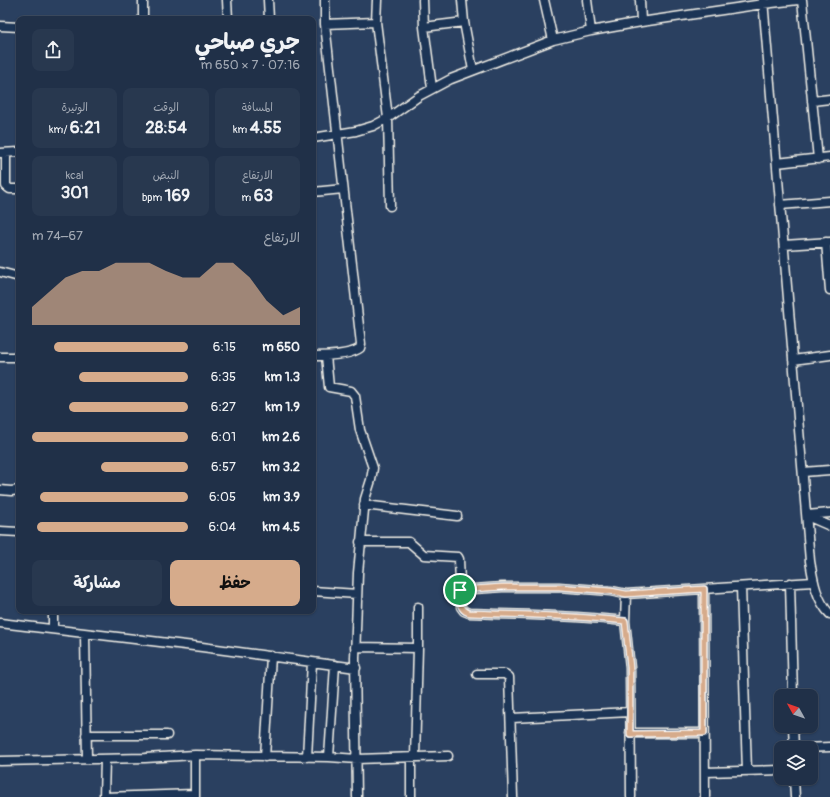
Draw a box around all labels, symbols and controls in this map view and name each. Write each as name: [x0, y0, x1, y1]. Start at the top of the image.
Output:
text: جري صباحي: [195, 28, 300, 56]
button: share: [32, 29, 74, 71]
text: 07:16 · 7 × 650 m: [201, 57, 300, 73]
text: الوتيرة: [61, 101, 88, 114]
text: الوقت: [153, 101, 179, 114]
text: المسافة: [242, 101, 273, 114]
text: 6:21: [70, 117, 100, 138]
text: 28:54: [145, 117, 187, 138]
text: 4.55: [250, 117, 282, 138]
text: /km: [49, 123, 70, 136]
text: km: [233, 123, 250, 136]
text: kcal: [66, 169, 84, 182]
text: النبض: [153, 169, 179, 182]
text: الارتفاع: [242, 169, 273, 182]
text: 301: [61, 182, 89, 203]
text: 169: [165, 185, 190, 206]
text: 63: [254, 185, 273, 206]
text: bpm: [142, 191, 165, 204]
text: m: [242, 191, 254, 204]
text: 67–74 m: [32, 228, 83, 244]
text: الارتفاع: [264, 230, 300, 246]
text: 6:15: [213, 339, 236, 355]
text: 650 m: [262, 339, 300, 355]
text: 6:35: [211, 369, 236, 385]
text: 1.3 km: [265, 369, 300, 385]
text: 6:27: [211, 399, 236, 415]
text: 1.9 km: [266, 399, 300, 415]
text: 6:01: [211, 429, 236, 445]
text: 2.6 km: [263, 429, 300, 445]
text: 6:57: [211, 459, 236, 475]
text: 3.2 km: [263, 459, 300, 475]
text: 6:05: [209, 489, 236, 505]
text: 3.9 km: [263, 489, 300, 505]
text: 6:04: [209, 519, 236, 535]
text: 4.5 km: [263, 519, 300, 535]
button: مشاركة: [32, 560, 162, 606]
button: حفظ: [170, 560, 300, 606]
pin: [443, 573, 477, 607]
icon: arrive: [449, 579, 471, 601]
north arrow: [774, 689, 818, 733]
map controls: [774, 689, 818, 785]
button: layers: [774, 741, 818, 785]

